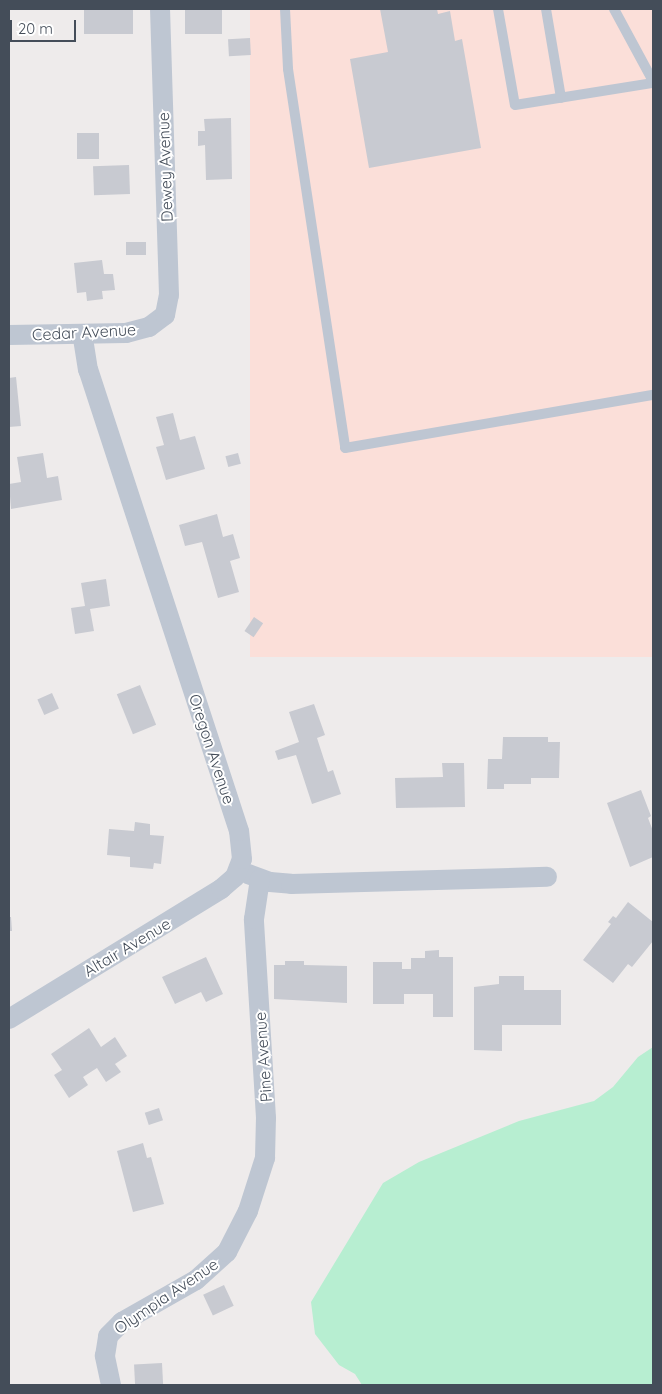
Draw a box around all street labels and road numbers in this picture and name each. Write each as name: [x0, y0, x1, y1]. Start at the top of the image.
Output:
street label: Dewey Avenue: [153, 112, 177, 222]
street label: Cedar Avenue: [32, 320, 136, 344]
street label: Oregon Avenue: [185, 691, 239, 807]
street label: Altair Avenue: [80, 914, 174, 980]
street label: Pine Avenue: [250, 1011, 276, 1103]
street label: Olympia Avenue: [110, 1254, 222, 1338]

